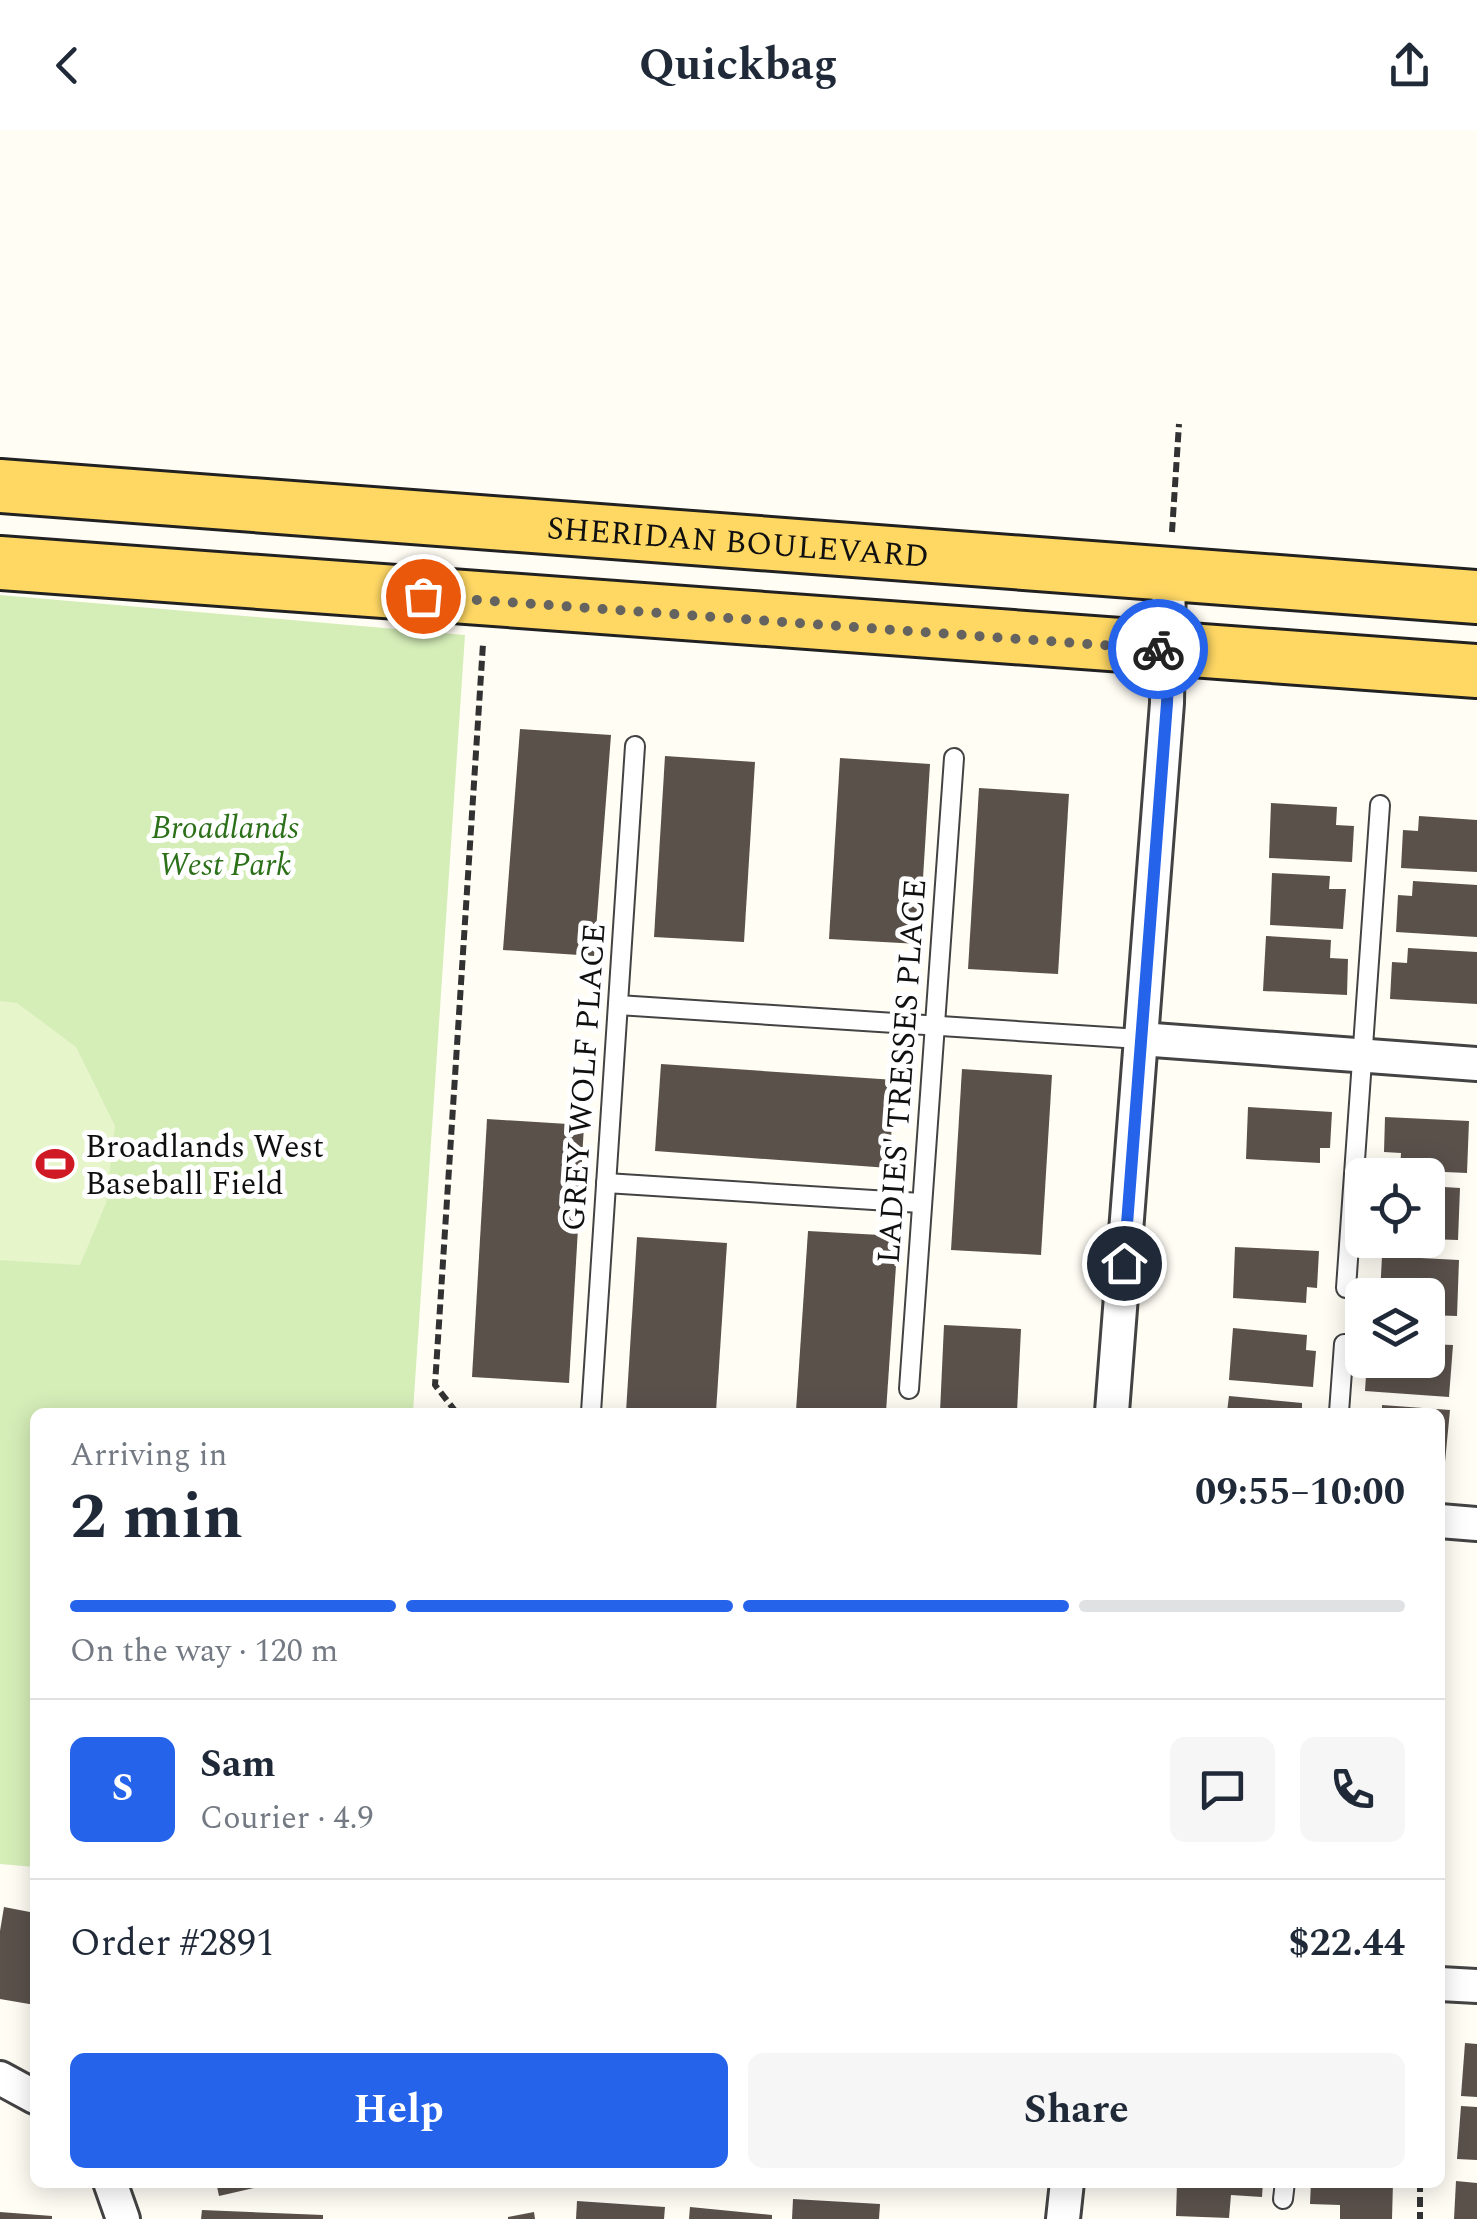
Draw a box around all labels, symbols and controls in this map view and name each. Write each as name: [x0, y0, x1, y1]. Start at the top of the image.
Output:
text: Quickbag: [639, 31, 838, 100]
icon: back: [40, 38, 95, 93]
icon: share: [1382, 38, 1437, 93]
street label: SHERIDAN BOULEVARD: [545, 504, 931, 582]
pin: [381, 554, 466, 639]
icon: bag: [396, 569, 451, 624]
courier: [1108, 599, 1208, 699]
icon: bike: [1131, 622, 1186, 677]
park label: Broadlands West Park: [151, 804, 299, 890]
street label: LADIES' TRESSES PLACE: [865, 877, 940, 1265]
street label: GREY WOLF PLACE: [549, 922, 620, 1233]
place label: Broadlands West Baseball Field: [85, 1123, 324, 1209]
sports icon: Broadlands West Baseball Field: [34, 1143, 76, 1185]
map controls: [1345, 1158, 1445, 1378]
button: locate: [1345, 1158, 1445, 1258]
pin: [1082, 1221, 1167, 1306]
icon: home: [1097, 1236, 1152, 1291]
button: layers: [1345, 1278, 1445, 1378]
text: Arriving in: [70, 1431, 227, 1480]
text: 09:55–10:00: [1195, 1464, 1405, 1522]
text: 2 min: [70, 1468, 243, 1567]
text: On the way · 120 m: [70, 1627, 338, 1676]
text: Sam: [200, 1736, 276, 1794]
button: chat: [1170, 1737, 1275, 1842]
button: phone: [1300, 1737, 1405, 1842]
text: S: [112, 1760, 133, 1818]
text: Courier · 4.9: [200, 1794, 373, 1843]
text: Order #2891: [70, 1915, 275, 1973]
text: $22.44: [1288, 1915, 1405, 1973]
button: Help: [70, 2053, 728, 2168]
button: Share: [748, 2053, 1405, 2168]

